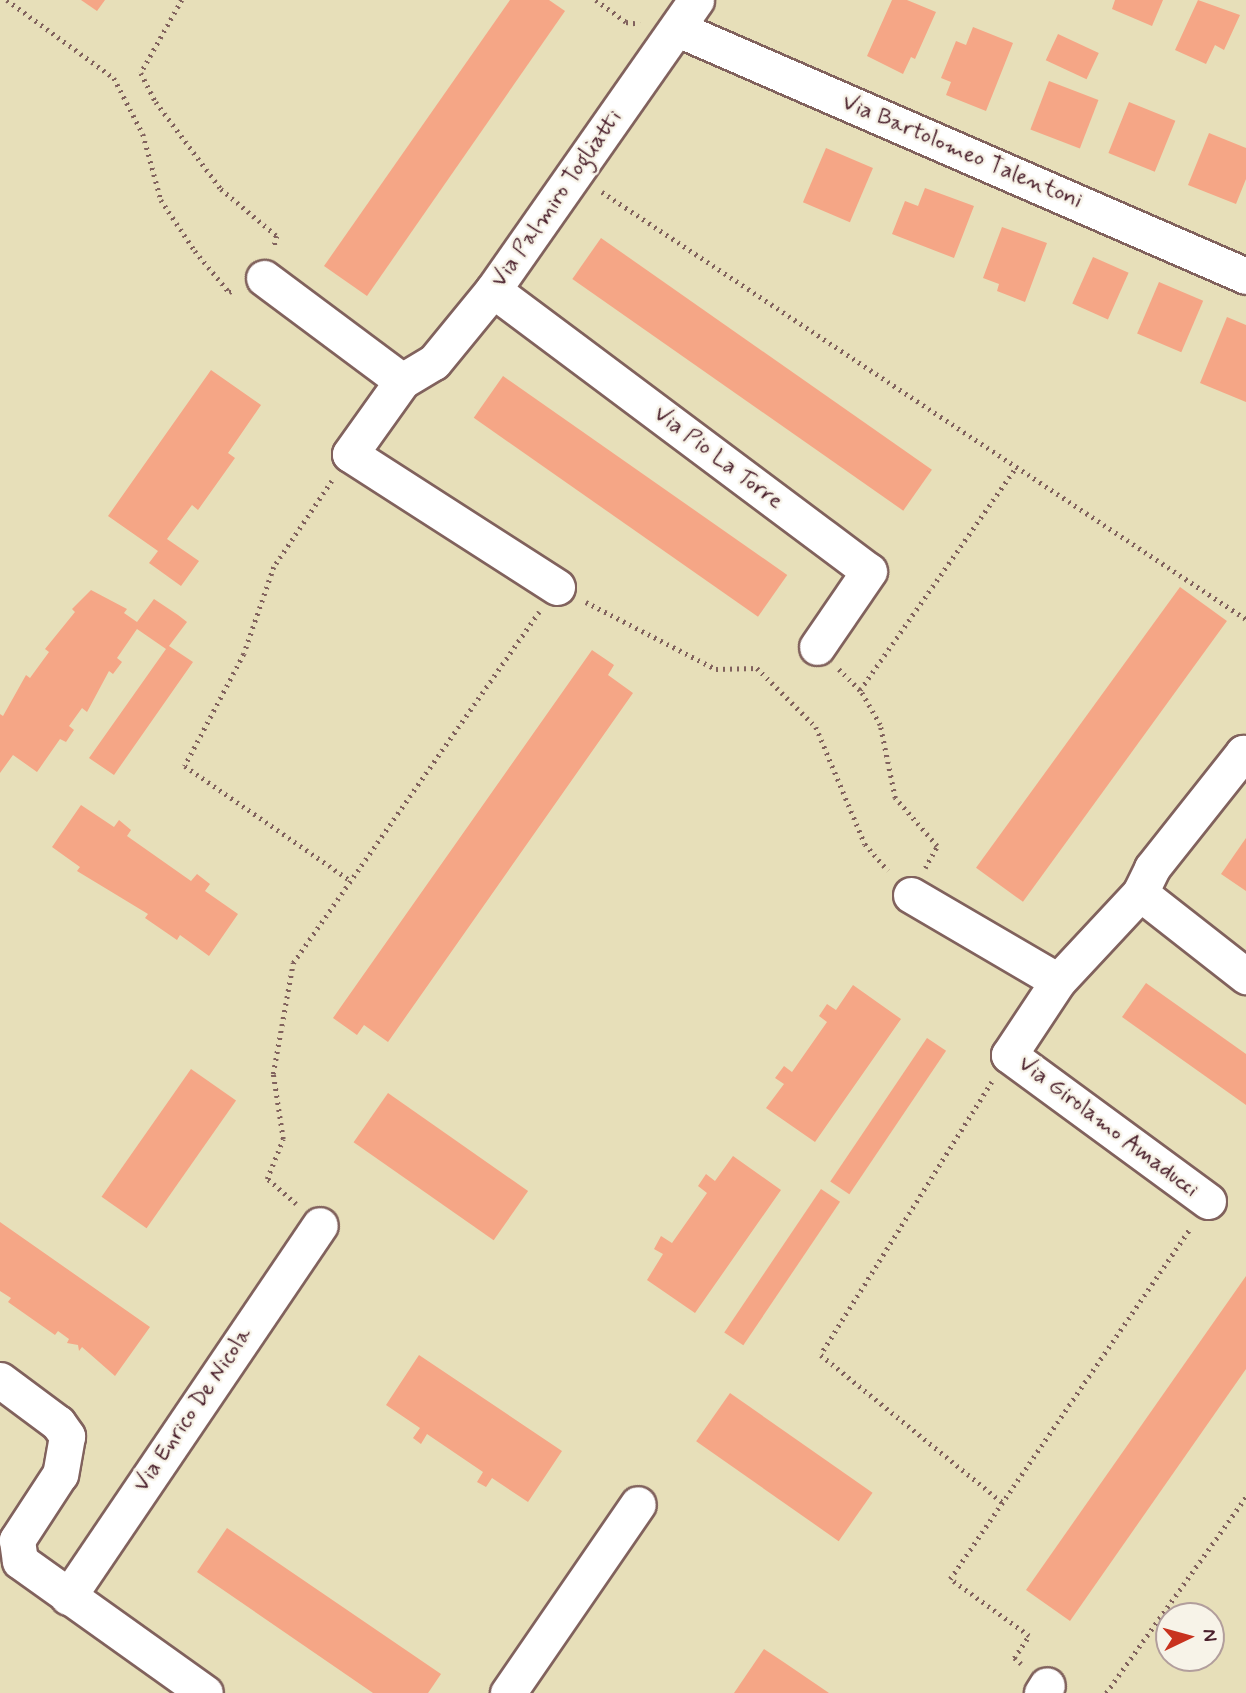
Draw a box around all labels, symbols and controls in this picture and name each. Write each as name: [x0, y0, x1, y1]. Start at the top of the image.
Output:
street label: Via Bartolomeo Talentoni: [841, 90, 1083, 214]
street label: Via Palmiro Togliatti: [486, 106, 628, 292]
street label: Via Pio La Torre: [648, 400, 788, 516]
street label: Via Girolamo Amaducci: [1011, 1049, 1205, 1205]
street label: Via Enrico De Nicola: [128, 1322, 258, 1498]
north arrow: [1155, 1602, 1225, 1672]
text: N: [1196, 1628, 1222, 1643]

